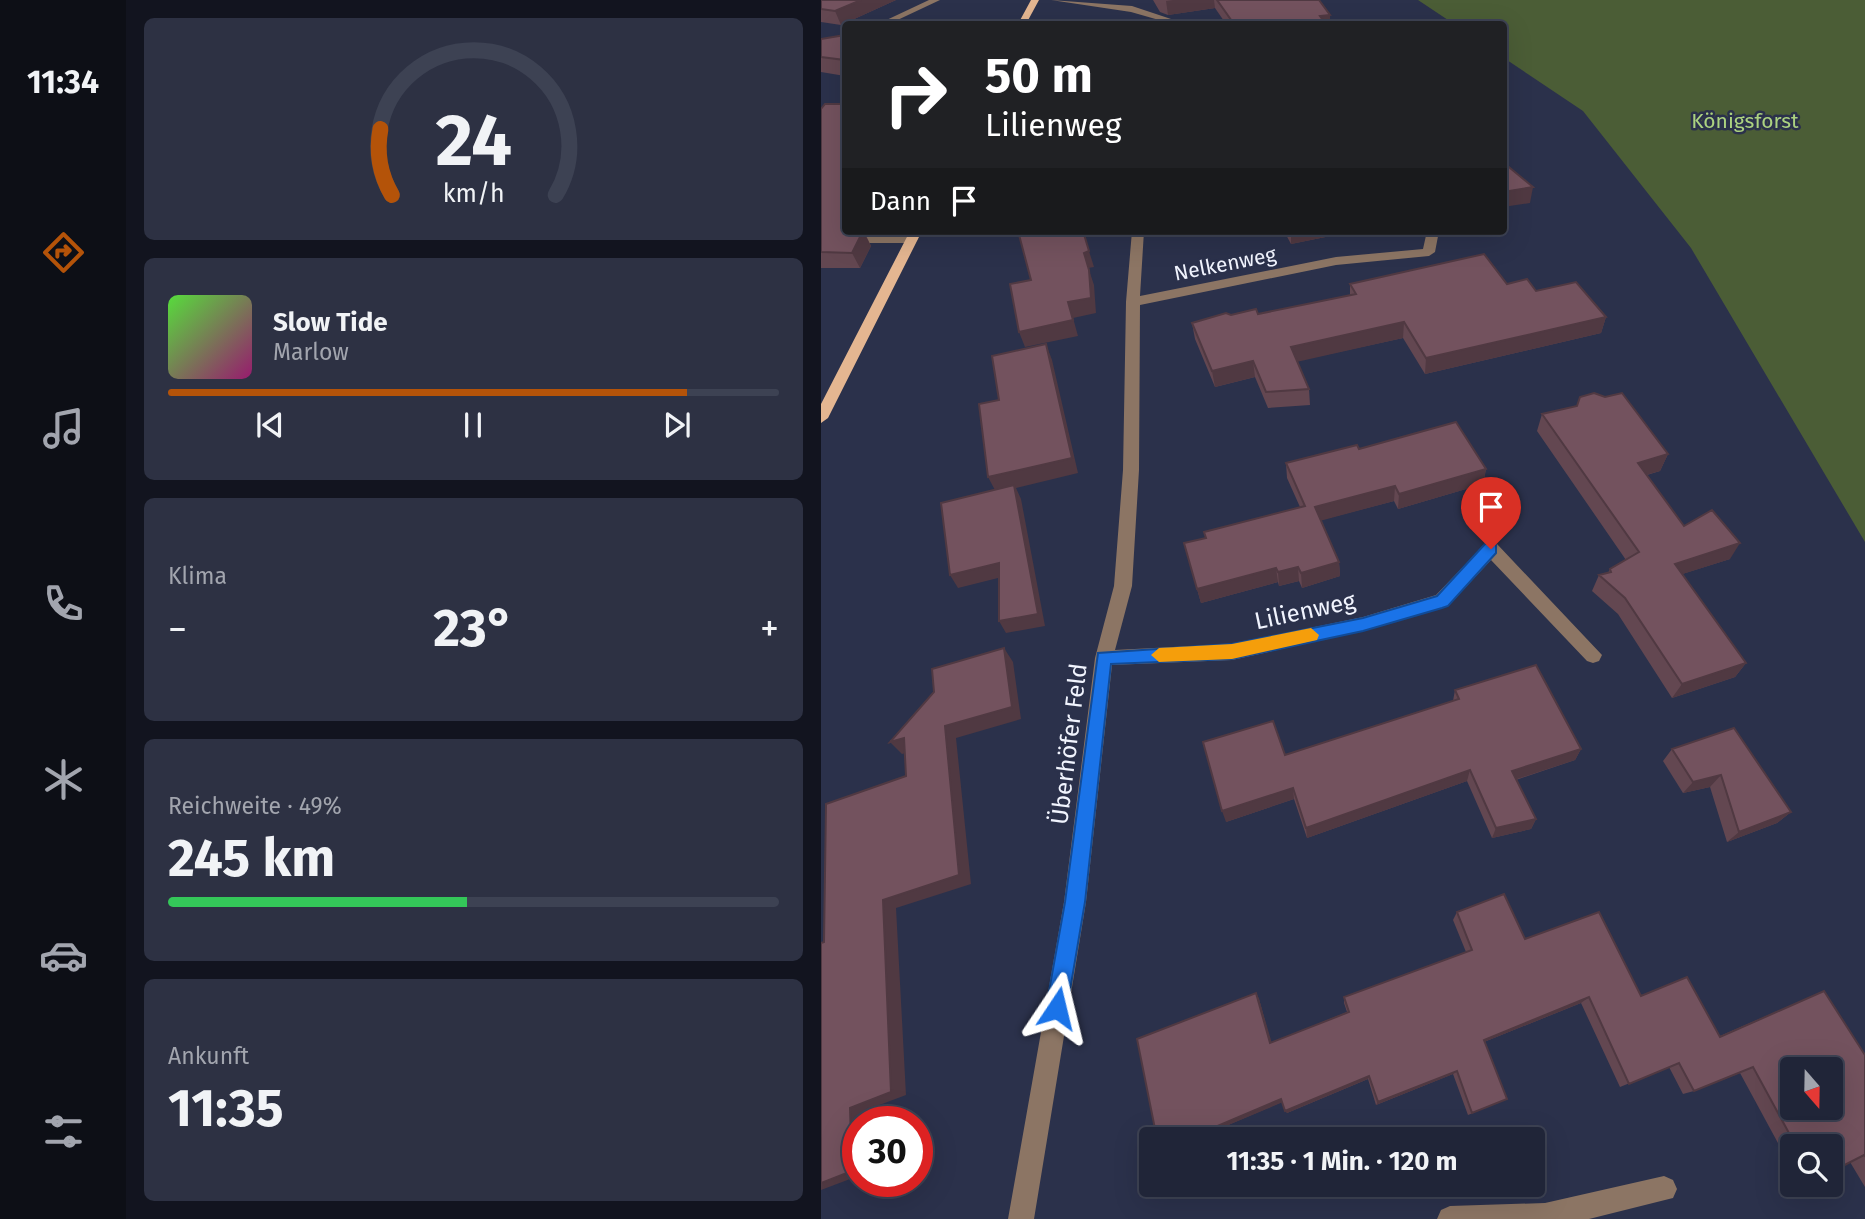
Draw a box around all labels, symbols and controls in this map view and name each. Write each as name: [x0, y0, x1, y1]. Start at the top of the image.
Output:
text: 50 m: [985, 46, 1093, 105]
icon: right: [870, 49, 961, 140]
text: 11:34: [27, 63, 99, 101]
text: 24: [435, 97, 512, 184]
text: Lilienweg: [985, 106, 1122, 144]
park label: Königsforst: [1691, 108, 1799, 134]
text: km/h: [443, 179, 504, 209]
icon: arrive: [945, 182, 983, 220]
text: Dann: [870, 186, 931, 217]
icon: directions: [39, 228, 88, 277]
street label: Nelkenweg: [1172, 241, 1278, 287]
text: Slow Tide: [273, 307, 388, 338]
text: Marlow: [273, 338, 349, 366]
icon: music: [39, 404, 88, 453]
icon: previous: [251, 406, 289, 444]
icon: pause: [454, 406, 492, 444]
icon: next: [658, 406, 696, 444]
pin: [1461, 477, 1521, 549]
icon: arrive: [1472, 488, 1510, 526]
text: Klima: [168, 562, 227, 590]
icon: phone: [39, 579, 88, 628]
street label: Lilienweg: [1252, 587, 1359, 635]
text: 23°: [433, 597, 514, 660]
text: −: [168, 606, 187, 652]
text: +: [760, 606, 779, 652]
street label: Überhöfer Feld: [1045, 662, 1093, 826]
icon: climate: [39, 755, 88, 804]
text: Reichweite · 49%: [168, 792, 342, 820]
text: 245 km: [168, 827, 335, 890]
icon: car: [39, 931, 88, 980]
position arrow: [1020, 971, 1094, 1045]
text: Ankunft: [168, 1042, 249, 1070]
north arrow: [1780, 1057, 1843, 1120]
map controls: [1780, 1057, 1843, 1197]
text: 11:35: [168, 1077, 284, 1140]
speed limit sign: 30: [842, 1106, 933, 1197]
icon: filters: [39, 1107, 88, 1156]
button: search: [1780, 1134, 1843, 1197]
text: 11:35 · 1 Min. · 120 m: [1227, 1146, 1457, 1177]

